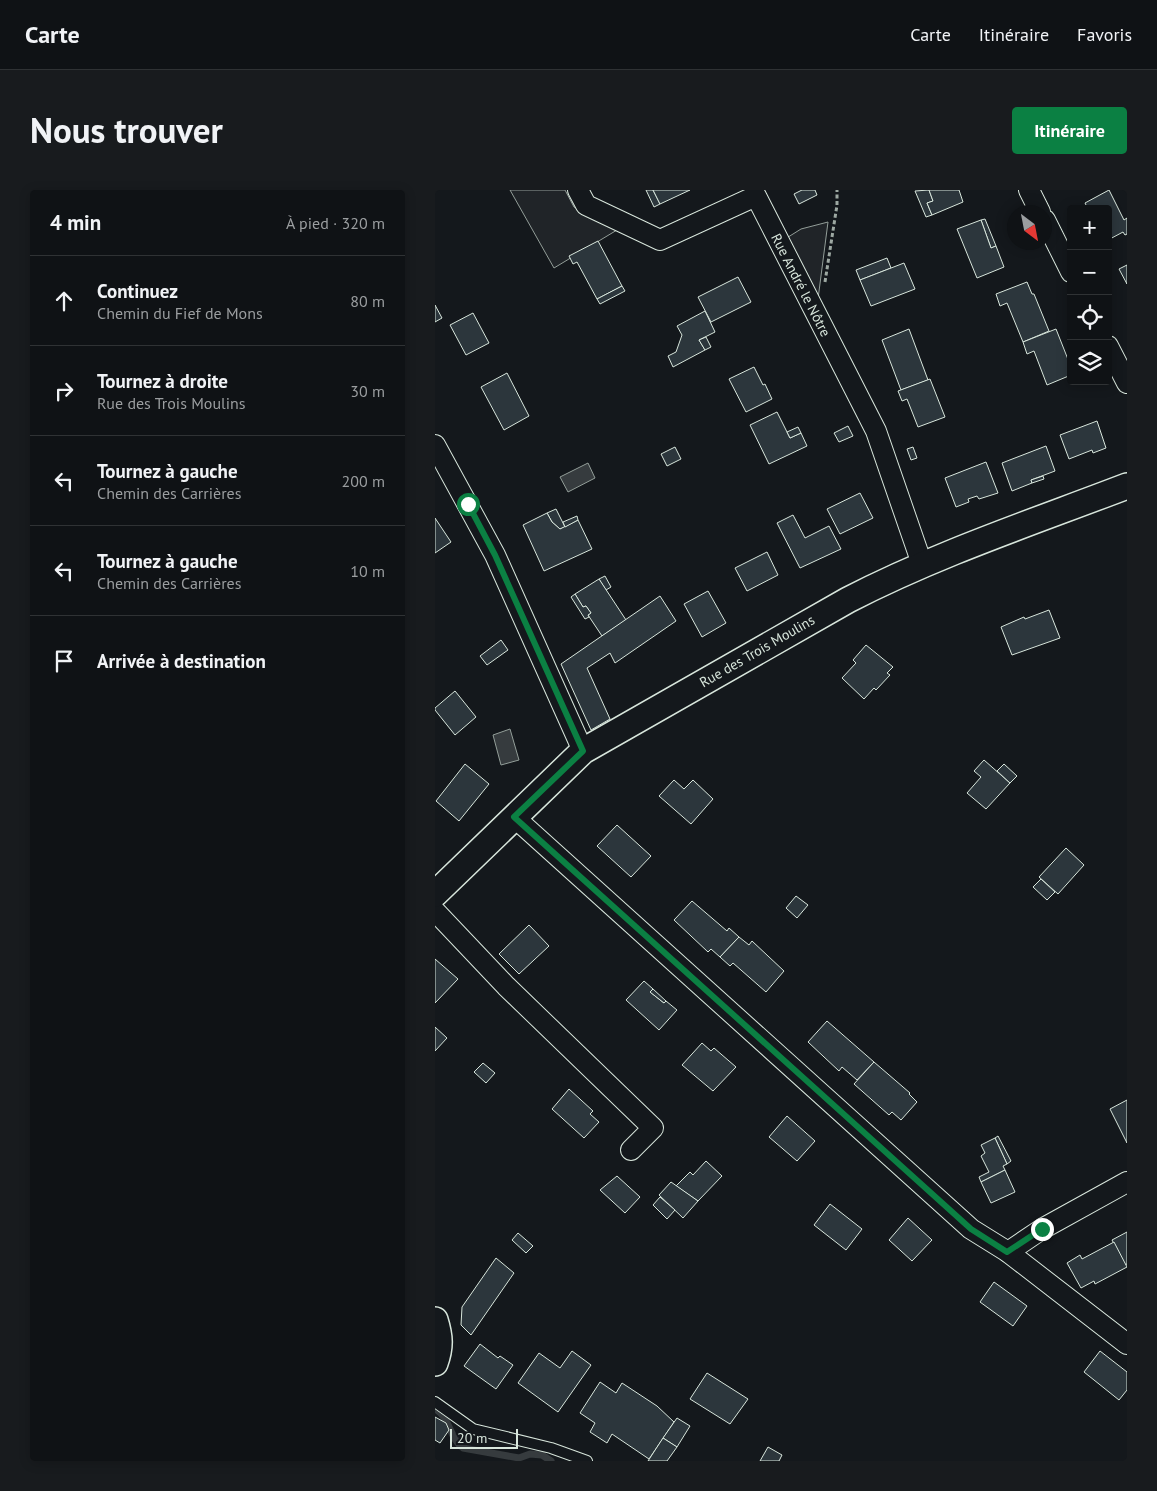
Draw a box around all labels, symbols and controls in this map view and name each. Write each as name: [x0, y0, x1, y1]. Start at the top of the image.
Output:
text: Carte: [25, 19, 80, 50]
text: Carte: [910, 23, 951, 46]
text: Itinéraire: [979, 23, 1049, 46]
text: Favoris: [1077, 23, 1132, 46]
text: Nous trouver: [30, 107, 223, 153]
button: Itinéraire: [1012, 107, 1127, 154]
north arrow: [1007, 205, 1052, 250]
map controls: [1067, 205, 1112, 385]
button: +: [1067, 205, 1112, 250]
text: 4 min: [50, 209, 101, 236]
text: À pied · 320 m: [286, 213, 385, 233]
street label: Rue André le Nôtre: [767, 230, 835, 340]
button: −: [1067, 250, 1112, 295]
text: Continuez: [97, 279, 178, 303]
icon: ahead: [50, 287, 78, 315]
text: 80 m: [350, 291, 385, 311]
button: locate: [1067, 295, 1112, 340]
text: Chemin du Fief de Mons: [97, 303, 263, 323]
button: layers: [1067, 340, 1112, 385]
text: Tournez à droite: [97, 369, 228, 393]
icon: right: [50, 377, 78, 405]
text: 30 m: [350, 381, 385, 401]
text: Rue des Trois Moulins: [97, 393, 245, 413]
text: Tournez à gauche: [97, 459, 238, 483]
icon: left: [50, 467, 78, 495]
text: 200 m: [342, 471, 385, 491]
text: Chemin des Carrières: [97, 483, 241, 503]
route start: [457, 493, 480, 516]
text: Tournez à gauche: [97, 549, 238, 573]
icon: left: [50, 557, 78, 585]
text: 10 m: [350, 561, 385, 581]
text: Chemin des Carrières: [97, 573, 241, 593]
street label: Rue des Trois Moulins: [696, 611, 818, 691]
icon: arrive: [50, 647, 78, 675]
text: Arrivée à destination: [97, 649, 266, 673]
route end: [1031, 1218, 1054, 1241]
scale bar: [450, 1426, 517, 1449]
text: 20 m: [457, 1429, 487, 1447]

